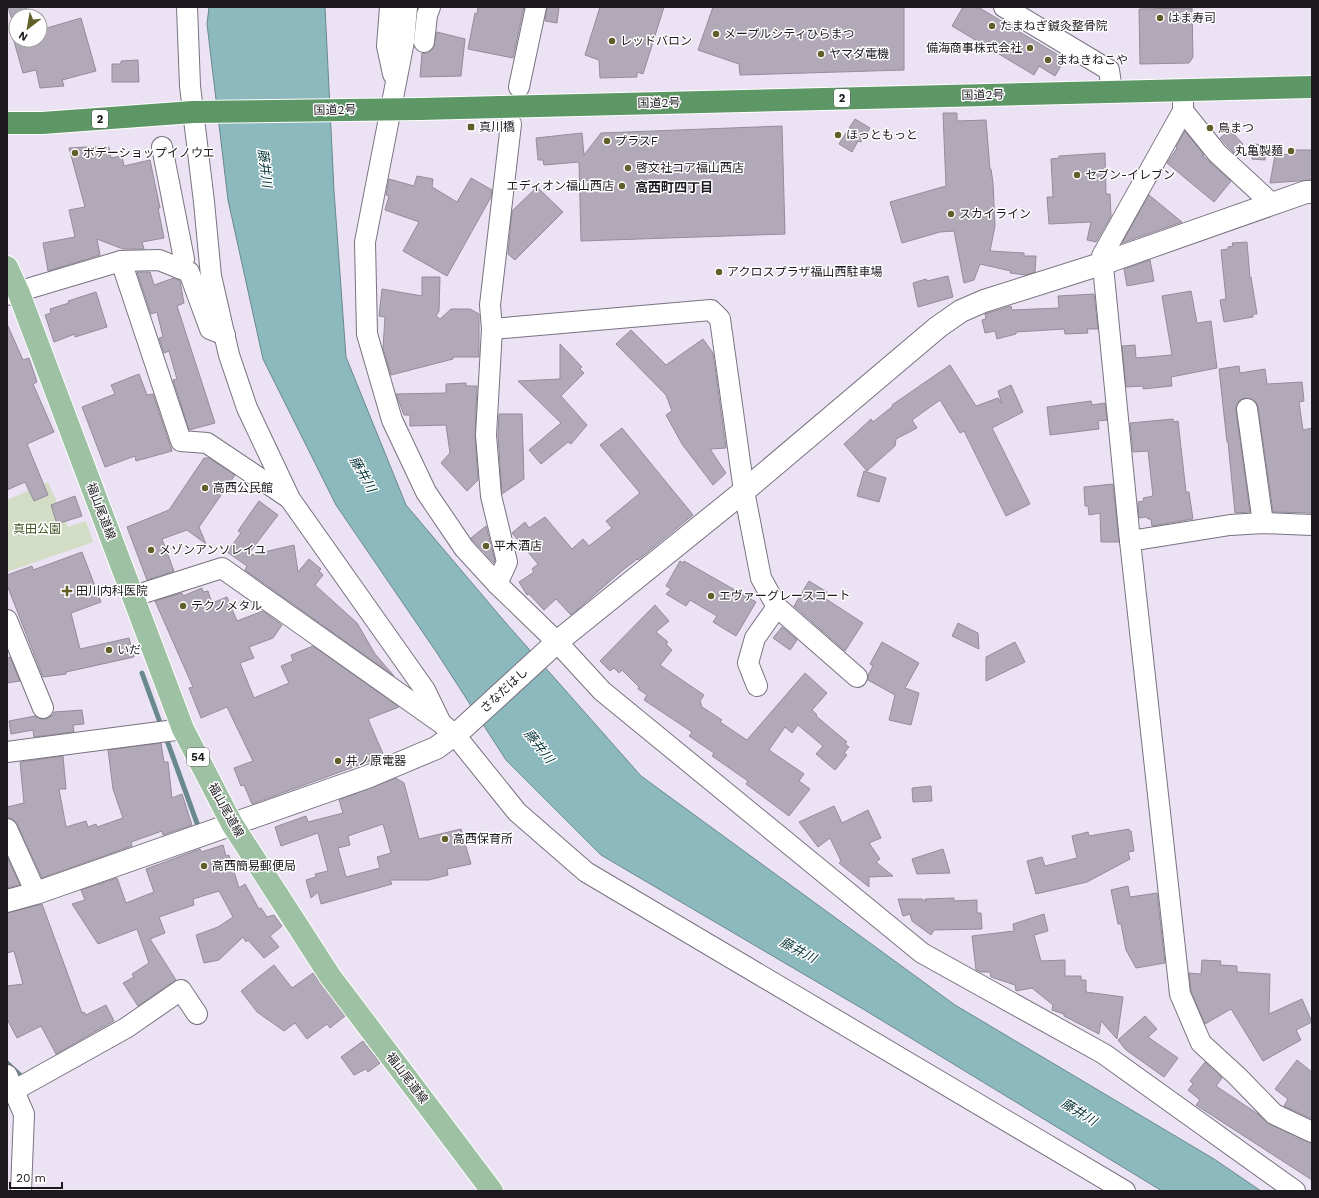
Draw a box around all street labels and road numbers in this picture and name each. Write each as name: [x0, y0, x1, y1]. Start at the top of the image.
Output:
street label: 国道2号: [961, 88, 1005, 102]
road number: 2: [834, 89, 850, 107]
street label: 国道2号: [637, 96, 681, 110]
street label: 国道2号: [313, 103, 357, 117]
road number: 2: [92, 110, 108, 128]
street label: 福山尾道線: [84, 480, 118, 542]
street label: さなだはし: [477, 664, 531, 716]
road number: 54: [187, 748, 209, 766]
street label: 福山尾道線: [205, 780, 247, 840]
street label: 福山尾道線: [383, 1050, 431, 1106]

